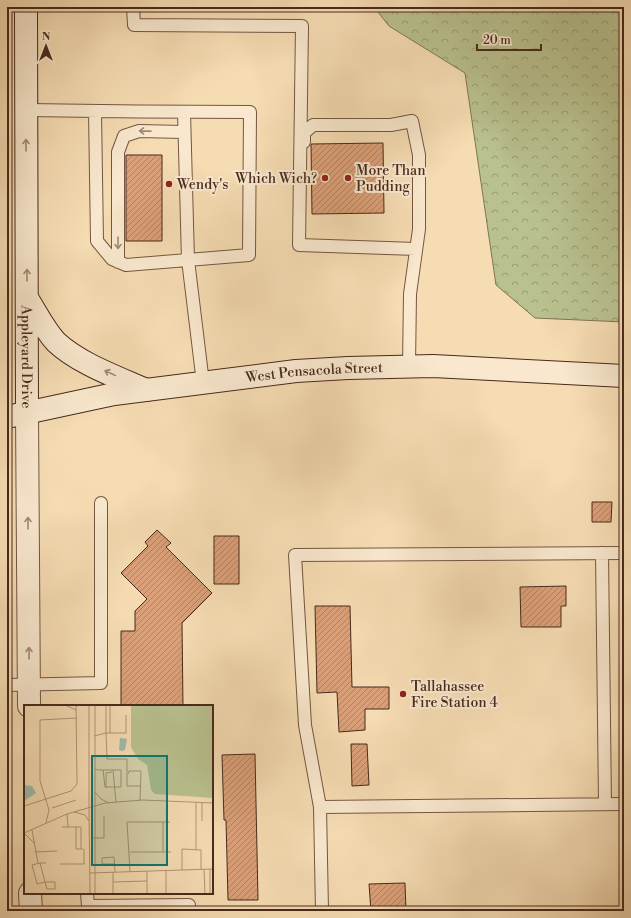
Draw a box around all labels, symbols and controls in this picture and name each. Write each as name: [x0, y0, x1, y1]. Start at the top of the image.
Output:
north arrow: [26, 26, 66, 66]
scale bar: [477, 26, 541, 52]
text: N: [42, 30, 51, 44]
text: 20 m: [483, 33, 511, 48]
one-way arrow: [139, 127, 152, 135]
one-way arrow: [23, 139, 30, 152]
place label: More Than Pudding: [356, 162, 426, 196]
place label: Which Wich?: [234, 170, 317, 188]
marker: Which Wich?: [320, 173, 330, 183]
marker: More Than Pudding: [343, 173, 353, 183]
place label: Wendy's: [176, 176, 228, 194]
marker: Wendy's: [164, 179, 174, 189]
one-way arrow: [114, 236, 122, 249]
one-way arrow: [23, 269, 31, 282]
street label: Appleyard Drive: [17, 304, 35, 409]
street label: West Pensacola Street: [244, 359, 383, 387]
one-way arrow: [105, 369, 117, 377]
one-way arrow: [24, 517, 32, 530]
one-way arrow: [25, 647, 33, 660]
place label: Tallahassee Fire Station 4: [411, 678, 498, 712]
marker: Tallahassee Fire Station 4: [398, 689, 408, 699]
inset map: [24, 705, 213, 894]

